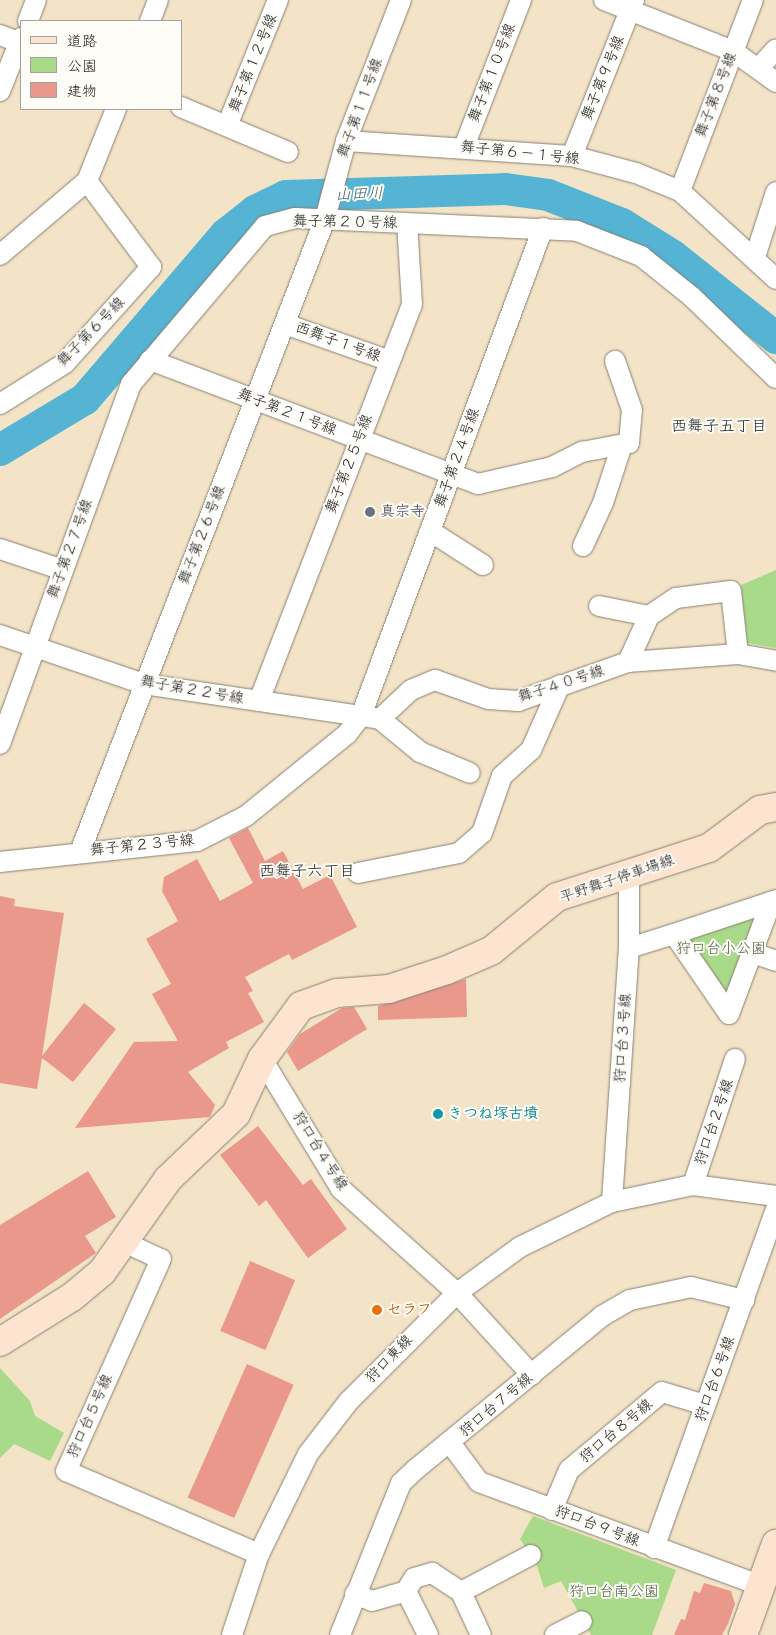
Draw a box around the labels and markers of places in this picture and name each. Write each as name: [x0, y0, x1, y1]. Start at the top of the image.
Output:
place label: 真宗寺: [380, 503, 425, 521]
marker: 真宗寺: [364, 506, 376, 518]
place label: きつね塚古墳: [448, 1105, 538, 1123]
marker: きつね塚古墳: [432, 1108, 444, 1120]
place label: セラフ: [387, 1301, 432, 1319]
marker: セラフ: [371, 1304, 383, 1316]

